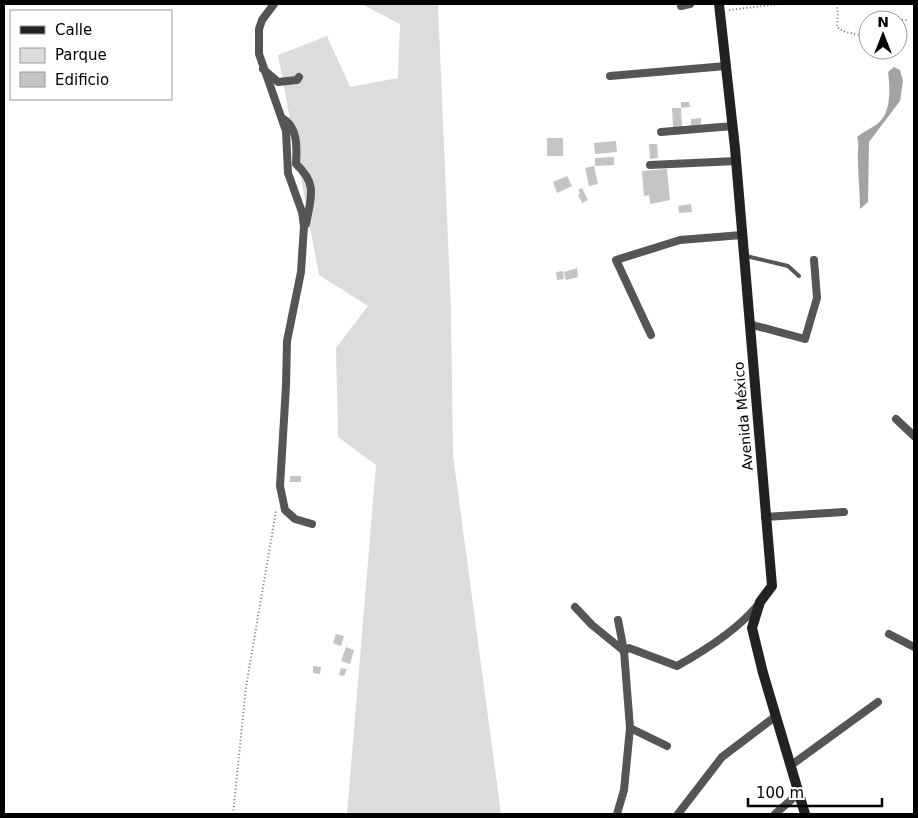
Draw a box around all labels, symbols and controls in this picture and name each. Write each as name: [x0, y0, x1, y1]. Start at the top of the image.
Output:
legend: [10, 10, 172, 100]
north arrow: [858, 10, 908, 60]
text: N: [877, 14, 889, 30]
text: Calle: [55, 21, 92, 39]
text: Parque: [55, 46, 107, 64]
text: Edificio: [55, 71, 109, 89]
street label: Avenida México: [730, 361, 756, 471]
scale bar: [748, 776, 882, 808]
text: 100 m: [756, 784, 804, 802]

